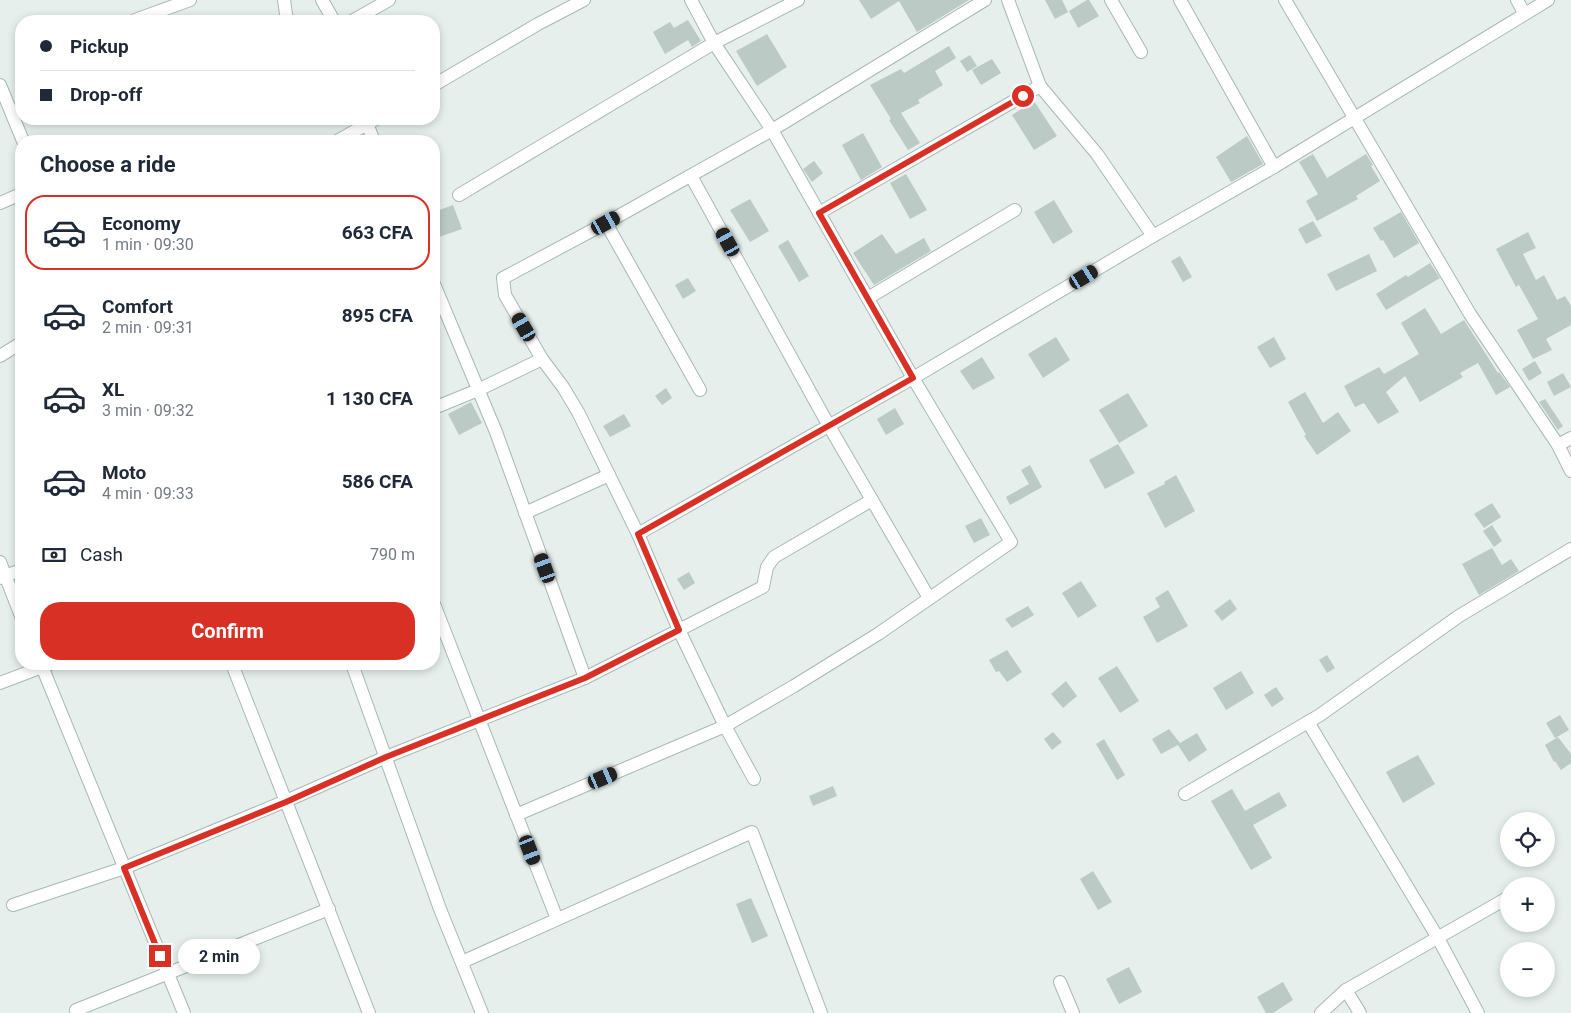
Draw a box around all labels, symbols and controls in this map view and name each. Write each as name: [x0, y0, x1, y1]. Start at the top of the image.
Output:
text: Pickup: [70, 35, 129, 58]
text: Drop-off: [70, 83, 142, 106]
route start: [1012, 85, 1034, 107]
text: Choose a ride: [40, 152, 176, 177]
car: [589, 209, 622, 237]
icon: car: [42, 210, 87, 255]
text: Economy: [102, 212, 181, 235]
text: 663 CFA: [342, 221, 413, 244]
car: [714, 225, 741, 259]
text: 1 min · 09:30: [102, 235, 194, 254]
car: [1067, 263, 1100, 291]
icon: car: [42, 293, 87, 338]
text: Comfort: [102, 295, 173, 318]
text: 895 CFA: [342, 304, 413, 327]
car: [510, 310, 537, 344]
text: 2 min · 09:31: [102, 318, 194, 337]
icon: car: [42, 376, 87, 421]
text: XL: [102, 378, 124, 401]
text: 1 130 CFA: [326, 387, 413, 410]
text: 3 min · 09:32: [102, 401, 194, 420]
icon: car: [42, 459, 87, 504]
text: Moto: [102, 461, 146, 484]
text: 586 CFA: [342, 470, 413, 493]
text: 4 min · 09:33: [102, 484, 194, 503]
icon: cash: [40, 541, 68, 569]
text: Cash: [80, 543, 123, 566]
text: 790 m: [370, 545, 415, 564]
car: [532, 551, 557, 585]
button: Confirm: [40, 602, 415, 660]
car: [586, 765, 619, 791]
map controls: [1500, 812, 1555, 997]
button: locate: [1500, 812, 1555, 867]
car: [517, 833, 542, 867]
button: +: [1500, 877, 1555, 932]
callout: 2 min: [178, 938, 260, 974]
button: −: [1500, 942, 1555, 997]
route end: [149, 945, 171, 967]
text: 2 min: [199, 947, 239, 966]

